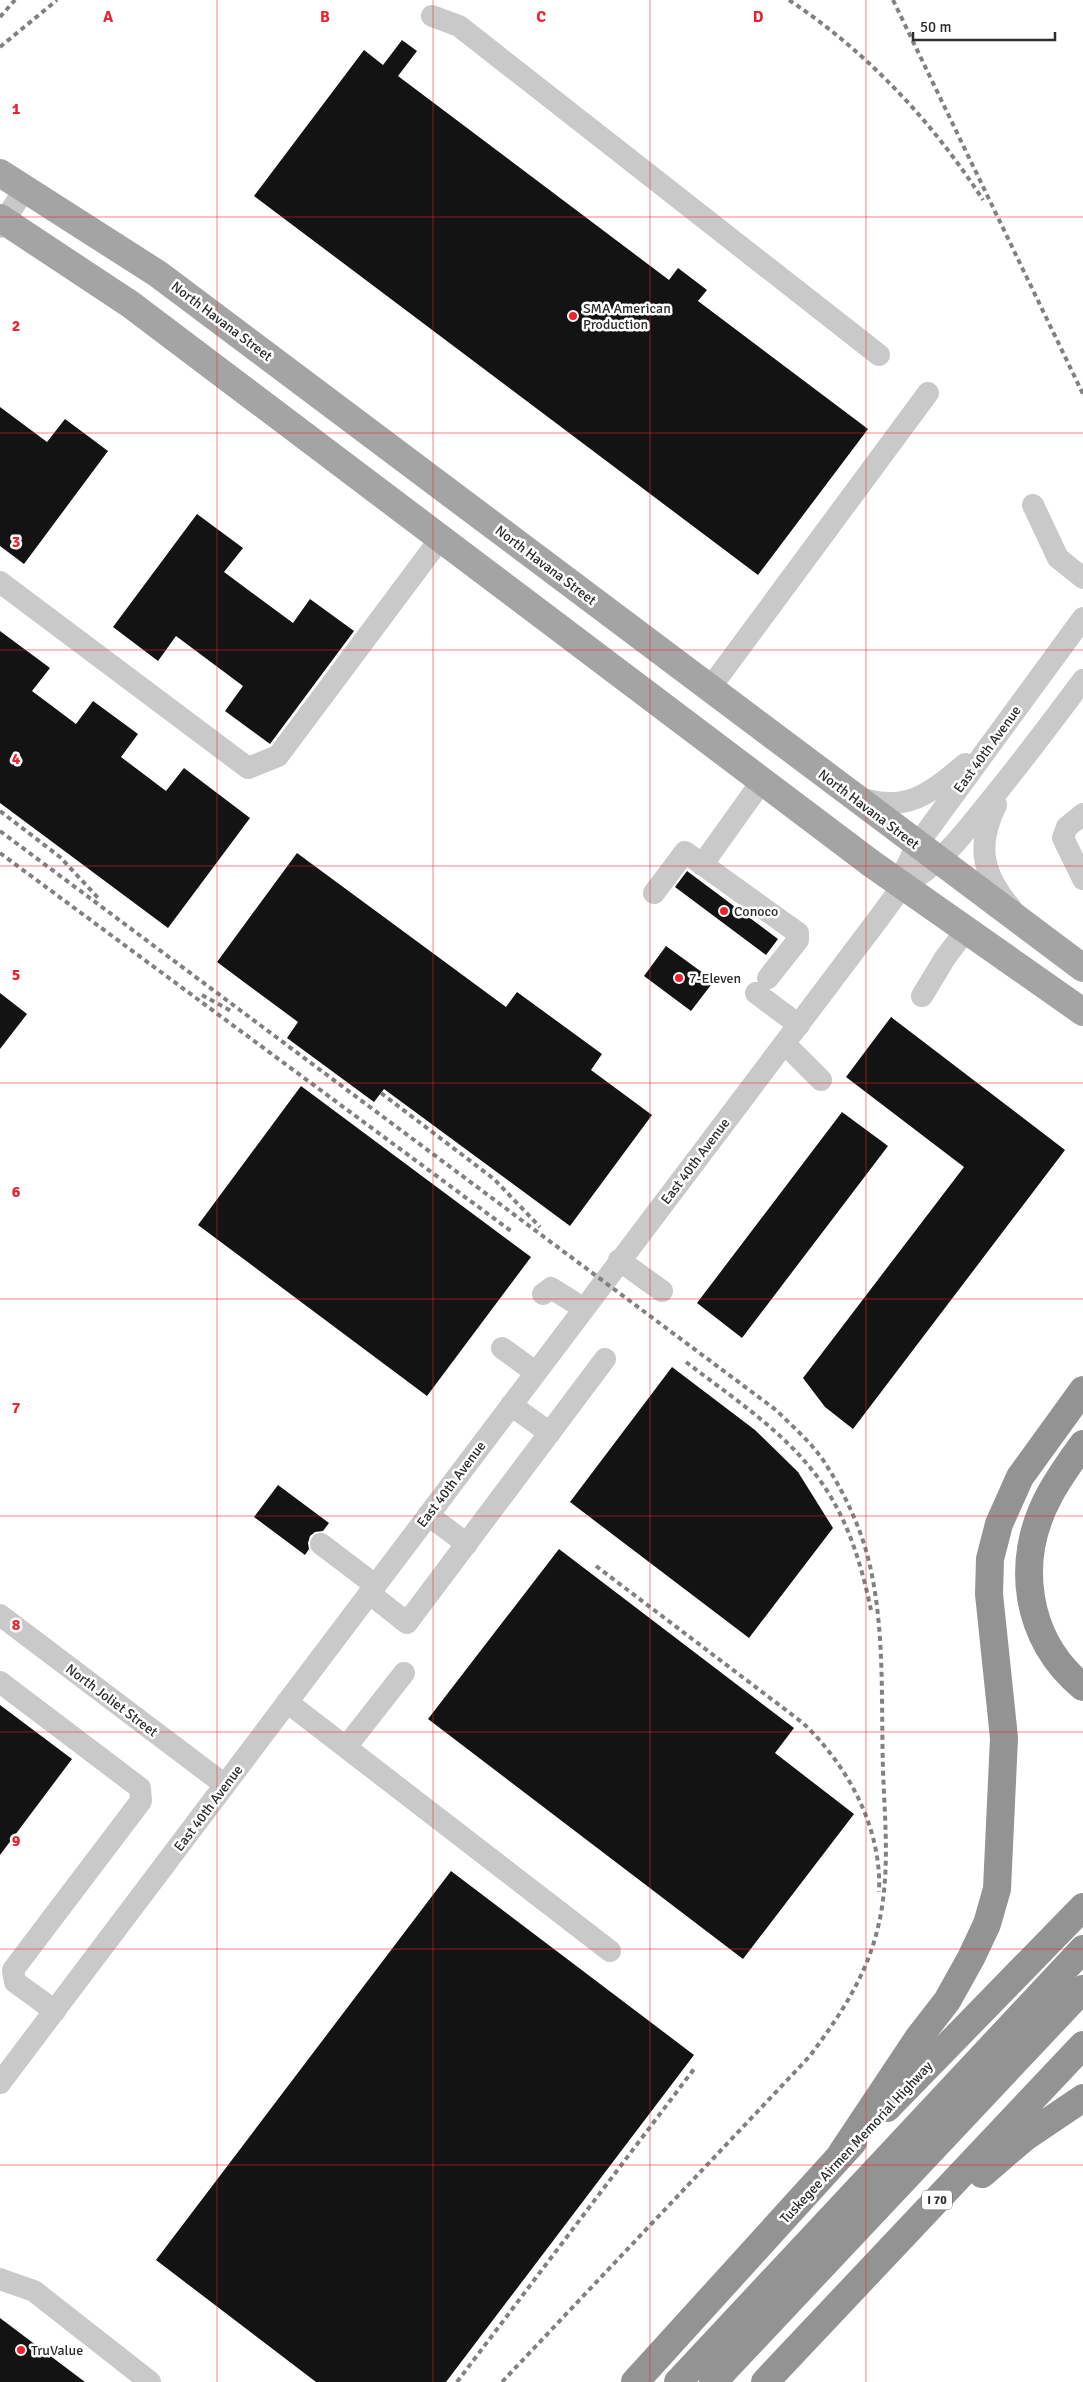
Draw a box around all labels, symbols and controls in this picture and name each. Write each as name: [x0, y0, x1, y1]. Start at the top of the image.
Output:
text: A: [103, 7, 114, 27]
text: B: [320, 7, 330, 27]
text: C: [536, 7, 546, 27]
text: D: [753, 7, 764, 27]
scale bar: [913, 10, 1056, 42]
text: 50 m: [920, 18, 951, 36]
text: 1: [12, 99, 21, 119]
street label: North Havana Street: [168, 278, 276, 365]
place label: SMA American Production: [583, 300, 671, 333]
marker: SMA American Production: [567, 310, 579, 322]
text: 2: [12, 316, 20, 336]
street label: North Havana Street: [492, 522, 600, 609]
text: 3: [12, 532, 20, 552]
street label: East 40th Avenue: [950, 702, 1025, 796]
text: 4: [12, 749, 21, 769]
street label: North Havana Street: [815, 766, 923, 853]
place label: Conoco: [734, 903, 778, 920]
marker: Conoco: [718, 905, 730, 917]
text: 5: [12, 965, 20, 985]
place label: 7-Eleven: [689, 970, 741, 987]
marker: 7-Eleven: [673, 972, 685, 984]
street label: East 40th Avenue: [657, 1115, 733, 1208]
text: 6: [12, 1182, 21, 1202]
text: 7: [12, 1398, 21, 1418]
street label: East 40th Avenue: [413, 1438, 489, 1531]
text: 8: [12, 1615, 21, 1635]
street label: North Joliet Street: [62, 1660, 161, 1741]
street label: East 40th Avenue: [170, 1762, 246, 1855]
text: 9: [12, 1831, 21, 1851]
street label: Tuskegee Airmen Memorial Highway: [777, 2057, 936, 2227]
road number: I 70: [922, 2190, 952, 2210]
place label: TruValue: [31, 2342, 83, 2359]
marker: TruValue: [15, 2344, 27, 2356]

